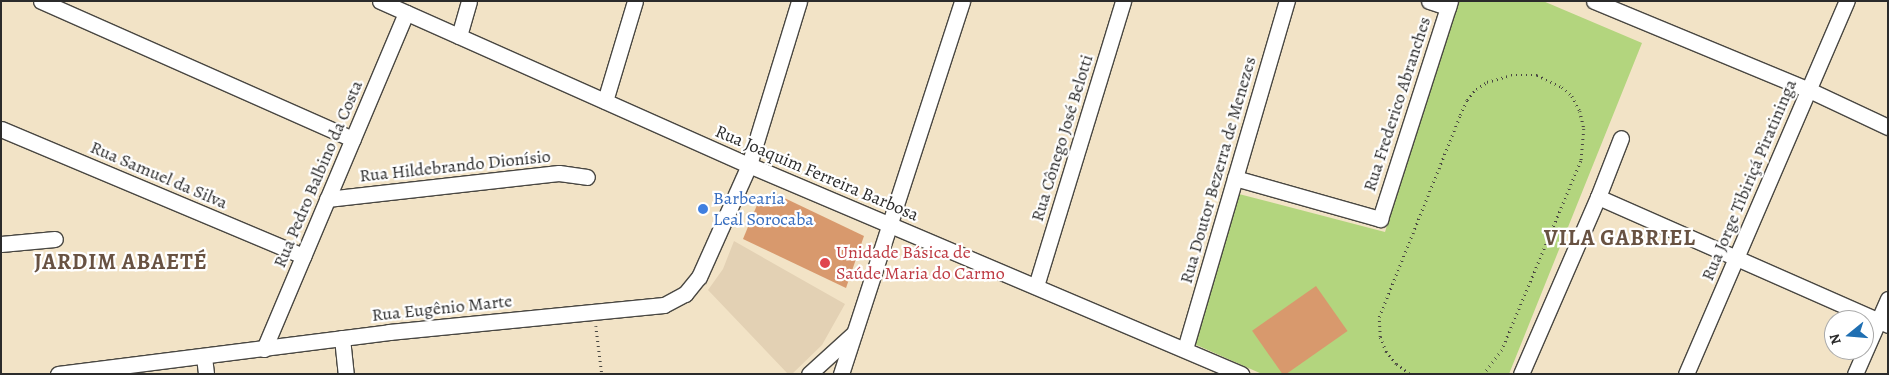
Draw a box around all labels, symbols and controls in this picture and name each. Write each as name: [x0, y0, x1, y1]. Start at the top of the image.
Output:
street label: Rua Frederico Abranches: [1359, 14, 1435, 194]
street label: Rua Cônego José Belotti: [1026, 52, 1098, 224]
street label: Rua Doutor Bezerra de Menezes: [1175, 54, 1261, 286]
street label: Rua Jorge Tibiriçá Piratininga: [1697, 76, 1801, 284]
street label: Rua Pedro Balbino da Costa: [269, 77, 367, 271]
street label: Rua Joaquim Ferreira Barbosa: [712, 120, 922, 226]
street label: Rua Samuel da Silva: [87, 136, 231, 214]
street label: Rua Hildebrando Dionísio: [358, 145, 552, 187]
place label: Barbearia Leal Sorocaba: [713, 188, 814, 230]
marker: Barbearia Leal Sorocaba: [697, 203, 709, 215]
district label: VILA GABRIEL: [1543, 226, 1697, 252]
place label: Unidade Básica de Saúde Maria do Carmo: [836, 242, 1005, 284]
district label: JARDIM ABAETÉ: [33, 250, 209, 276]
marker: Unidade Básica de Saúde Maria do Carmo: [818, 256, 832, 270]
street label: Rua Eugênio Marte: [371, 290, 513, 326]
north arrow: [1824, 310, 1874, 360]
text: N: [1825, 332, 1846, 347]

